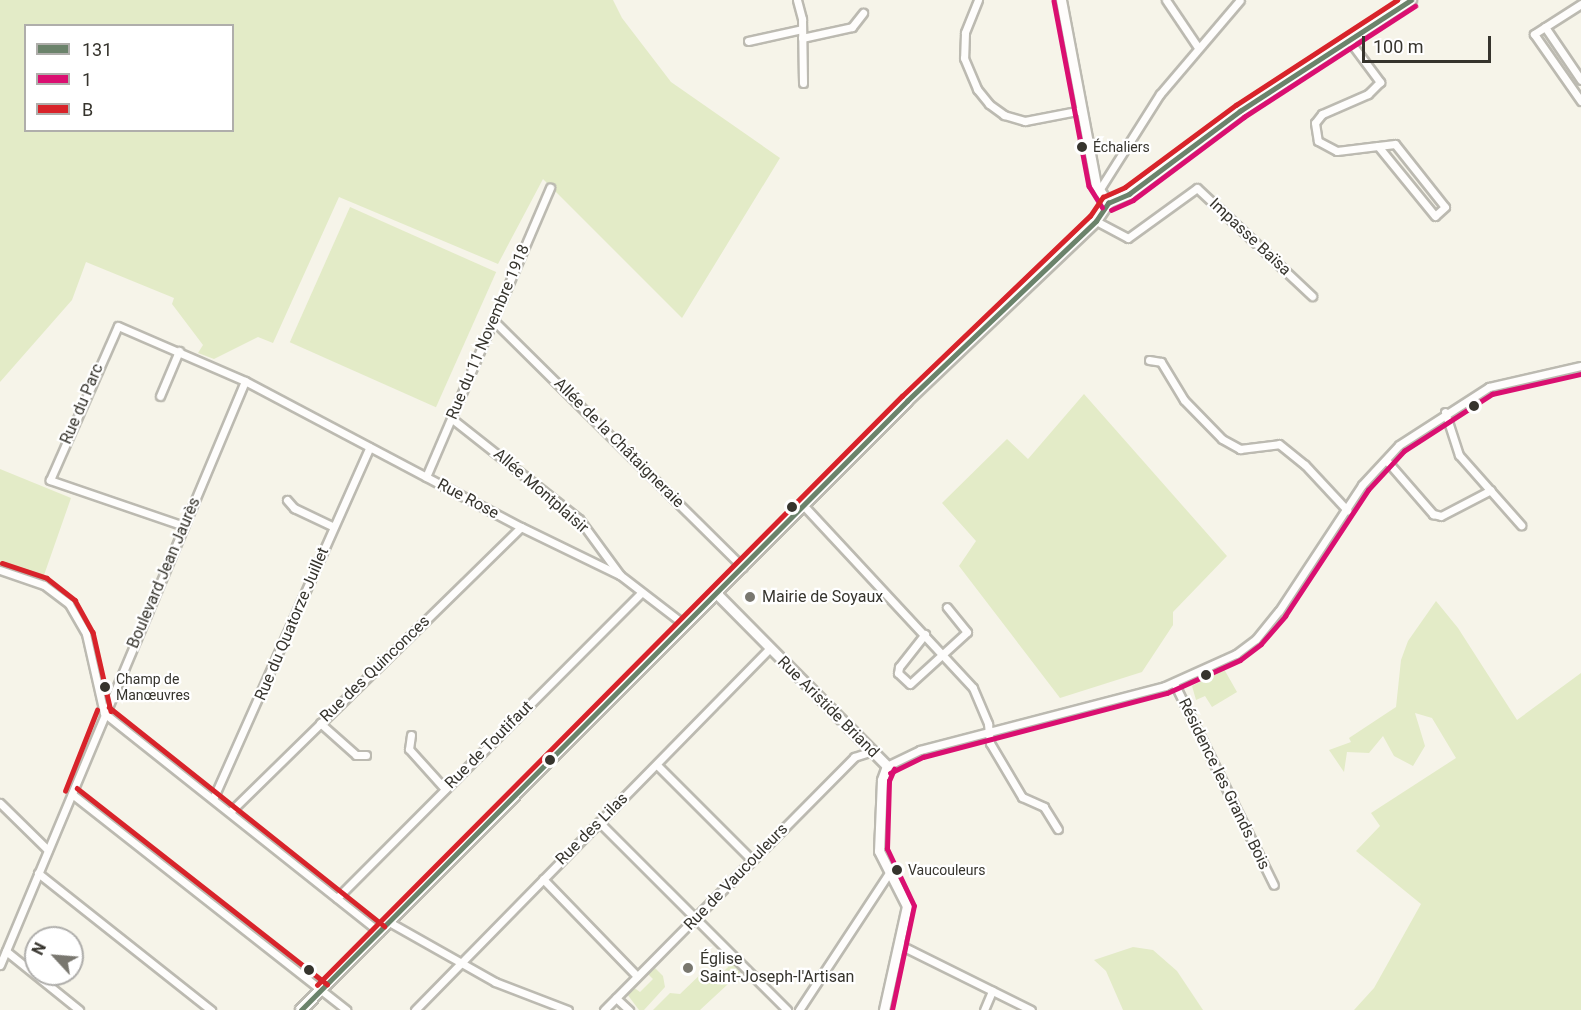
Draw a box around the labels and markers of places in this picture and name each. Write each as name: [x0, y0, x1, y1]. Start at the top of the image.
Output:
place label: Échaliers: [1093, 139, 1150, 155]
marker: Échaliers: [1076, 141, 1088, 153]
unlabelled marker: [1468, 400, 1480, 412]
unlabelled marker: [786, 501, 798, 513]
place label: Mairie de Soyaux: [762, 587, 883, 607]
marker: Mairie de Soyaux: [743, 590, 757, 604]
unlabelled marker: [1200, 669, 1212, 681]
place label: Champ de Manœuvres: [116, 671, 190, 704]
marker: Champ de Manœuvres: [99, 681, 111, 693]
unlabelled marker: [544, 754, 556, 766]
place label: Vaucouleurs: [908, 862, 985, 878]
marker: Vaucouleurs: [891, 864, 903, 876]
place label: Église Saint-Joseph-l'Artisan: [700, 949, 854, 987]
marker: Église Saint-Joseph-l'Artisan: [681, 961, 695, 975]
unlabelled marker: [303, 964, 315, 976]

